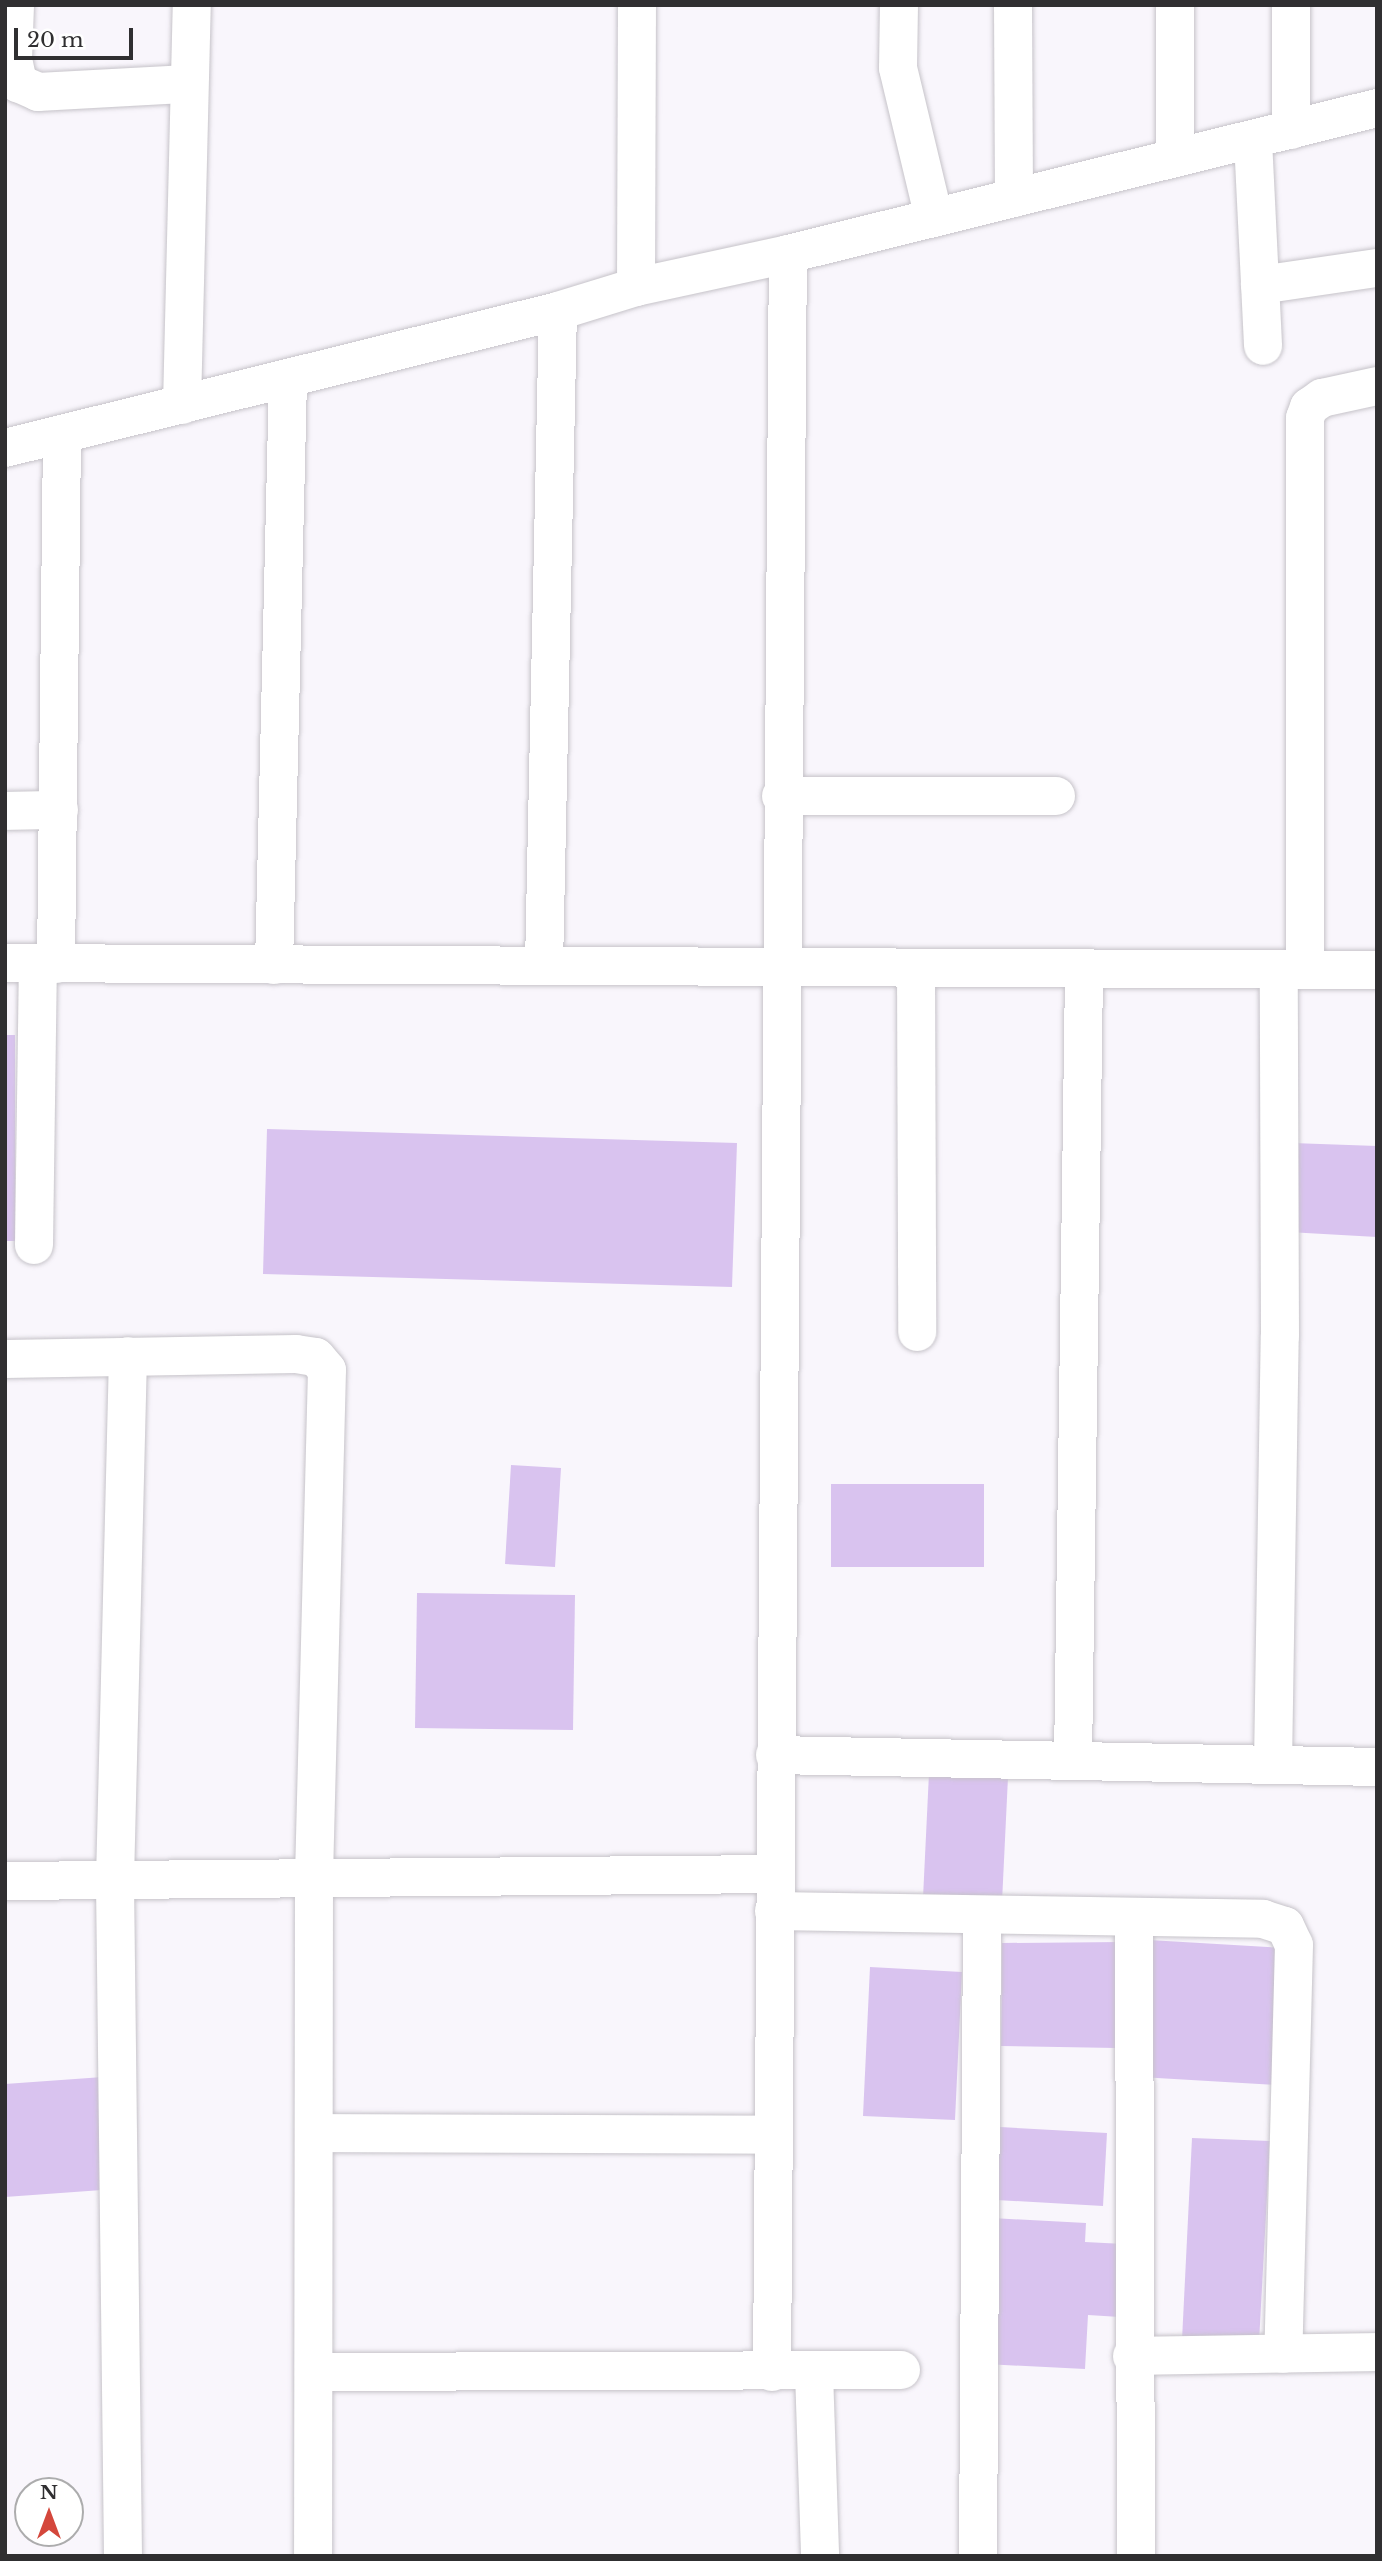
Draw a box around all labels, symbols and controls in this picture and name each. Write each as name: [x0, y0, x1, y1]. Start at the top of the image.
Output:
scale bar: [18, 14, 136, 58]
text: 20 m: [27, 27, 84, 53]
north arrow: [14, 2477, 84, 2547]
text: N: [40, 2481, 58, 2504]

